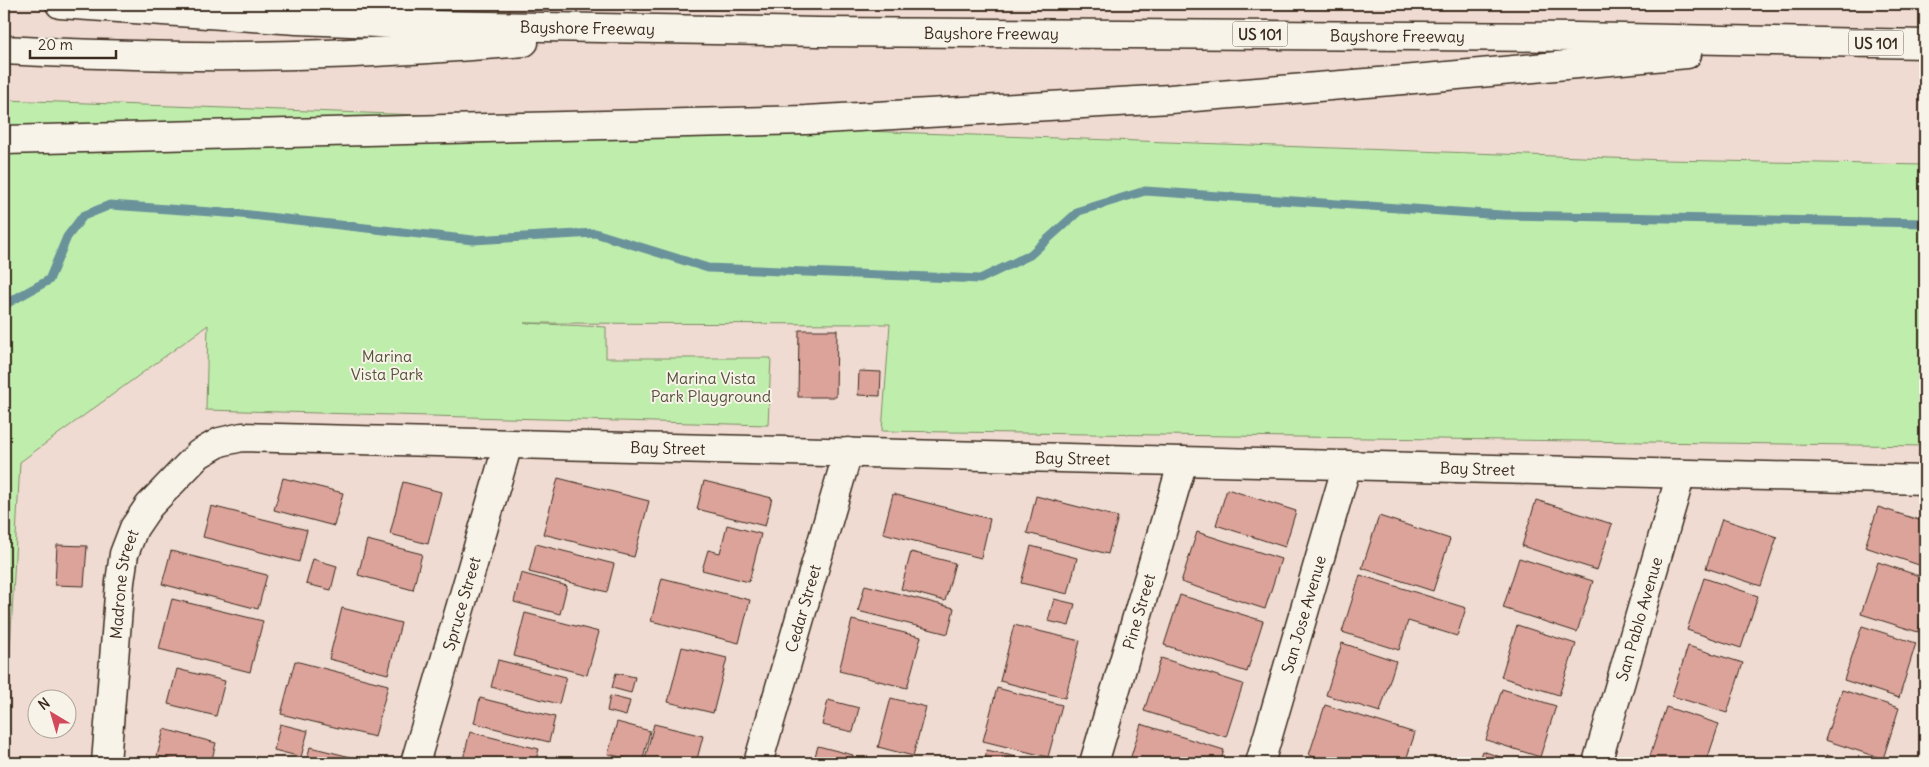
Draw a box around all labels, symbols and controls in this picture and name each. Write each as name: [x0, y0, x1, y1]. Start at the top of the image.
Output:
street label: Bayshore Freeway: [520, 17, 655, 39]
road number: US 101: [1232, 22, 1288, 46]
street label: Bayshore Freeway: [924, 23, 1059, 44]
street label: Bayshore Freeway: [1330, 25, 1465, 46]
scale bar: [30, 28, 116, 60]
road number: US 101: [1848, 30, 1904, 56]
text: 20 m: [38, 35, 73, 54]
park label: Marina Vista Park: [351, 346, 423, 384]
park label: Marina Vista Park Playground: [651, 368, 771, 406]
street label: Bay Street: [630, 437, 706, 459]
street label: Bay Street: [1035, 447, 1111, 469]
street label: Bay Street: [1440, 458, 1516, 480]
street label: Madrone Street: [106, 526, 143, 640]
street label: San Jose Avenue: [1277, 553, 1330, 675]
street label: Spruce Street: [438, 554, 485, 653]
street label: San Pablo Avenue: [1611, 555, 1666, 683]
street label: Cedar Street: [781, 562, 825, 655]
street label: Pine Street: [1118, 571, 1159, 652]
north arrow: [28, 690, 78, 740]
text: N: [35, 694, 53, 714]

